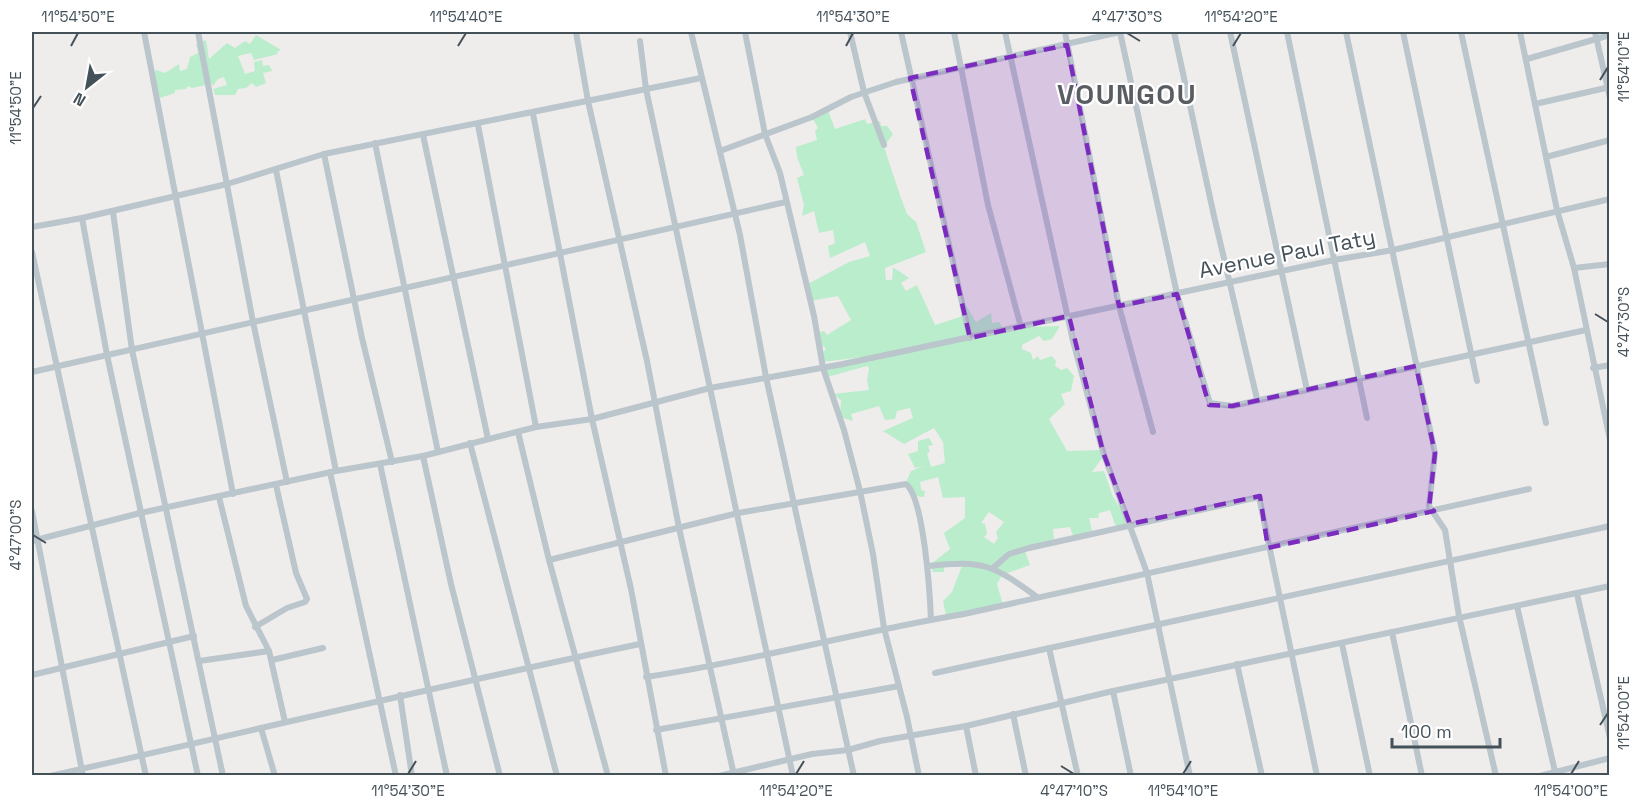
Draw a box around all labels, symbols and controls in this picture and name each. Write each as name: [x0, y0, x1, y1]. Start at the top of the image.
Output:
text: 11°54'50"E: [41, 7, 115, 26]
text: 11°54'40"E: [429, 7, 503, 26]
text: 11°54'30"E: [816, 7, 890, 26]
text: 4°47'30"S: [1092, 7, 1162, 26]
text: 11°54'20"E: [1204, 7, 1278, 26]
text: 11°54'10"E: [1614, 32, 1633, 102]
north arrow: [57, 57, 117, 117]
text: 11°54'50"E: [6, 71, 25, 145]
district label: VOUNGOU: [1057, 76, 1197, 112]
text: N: [70, 88, 90, 111]
street label: Avenue Paul Taty: [1196, 222, 1378, 284]
text: 4°47'30"S: [1614, 287, 1633, 357]
text: 4°47'00"S: [6, 499, 25, 571]
text: 11°54'00"E: [1614, 676, 1633, 750]
scale bar: [1392, 711, 1500, 749]
text: 100 m: [1401, 720, 1452, 743]
text: 11°54'30"E: [371, 781, 445, 800]
text: 11°54'20"E: [759, 781, 833, 800]
text: 4°47'10"S: [1040, 781, 1108, 800]
text: 11°54'10"E: [1148, 781, 1218, 800]
text: 11°54'00"E: [1534, 781, 1608, 800]

